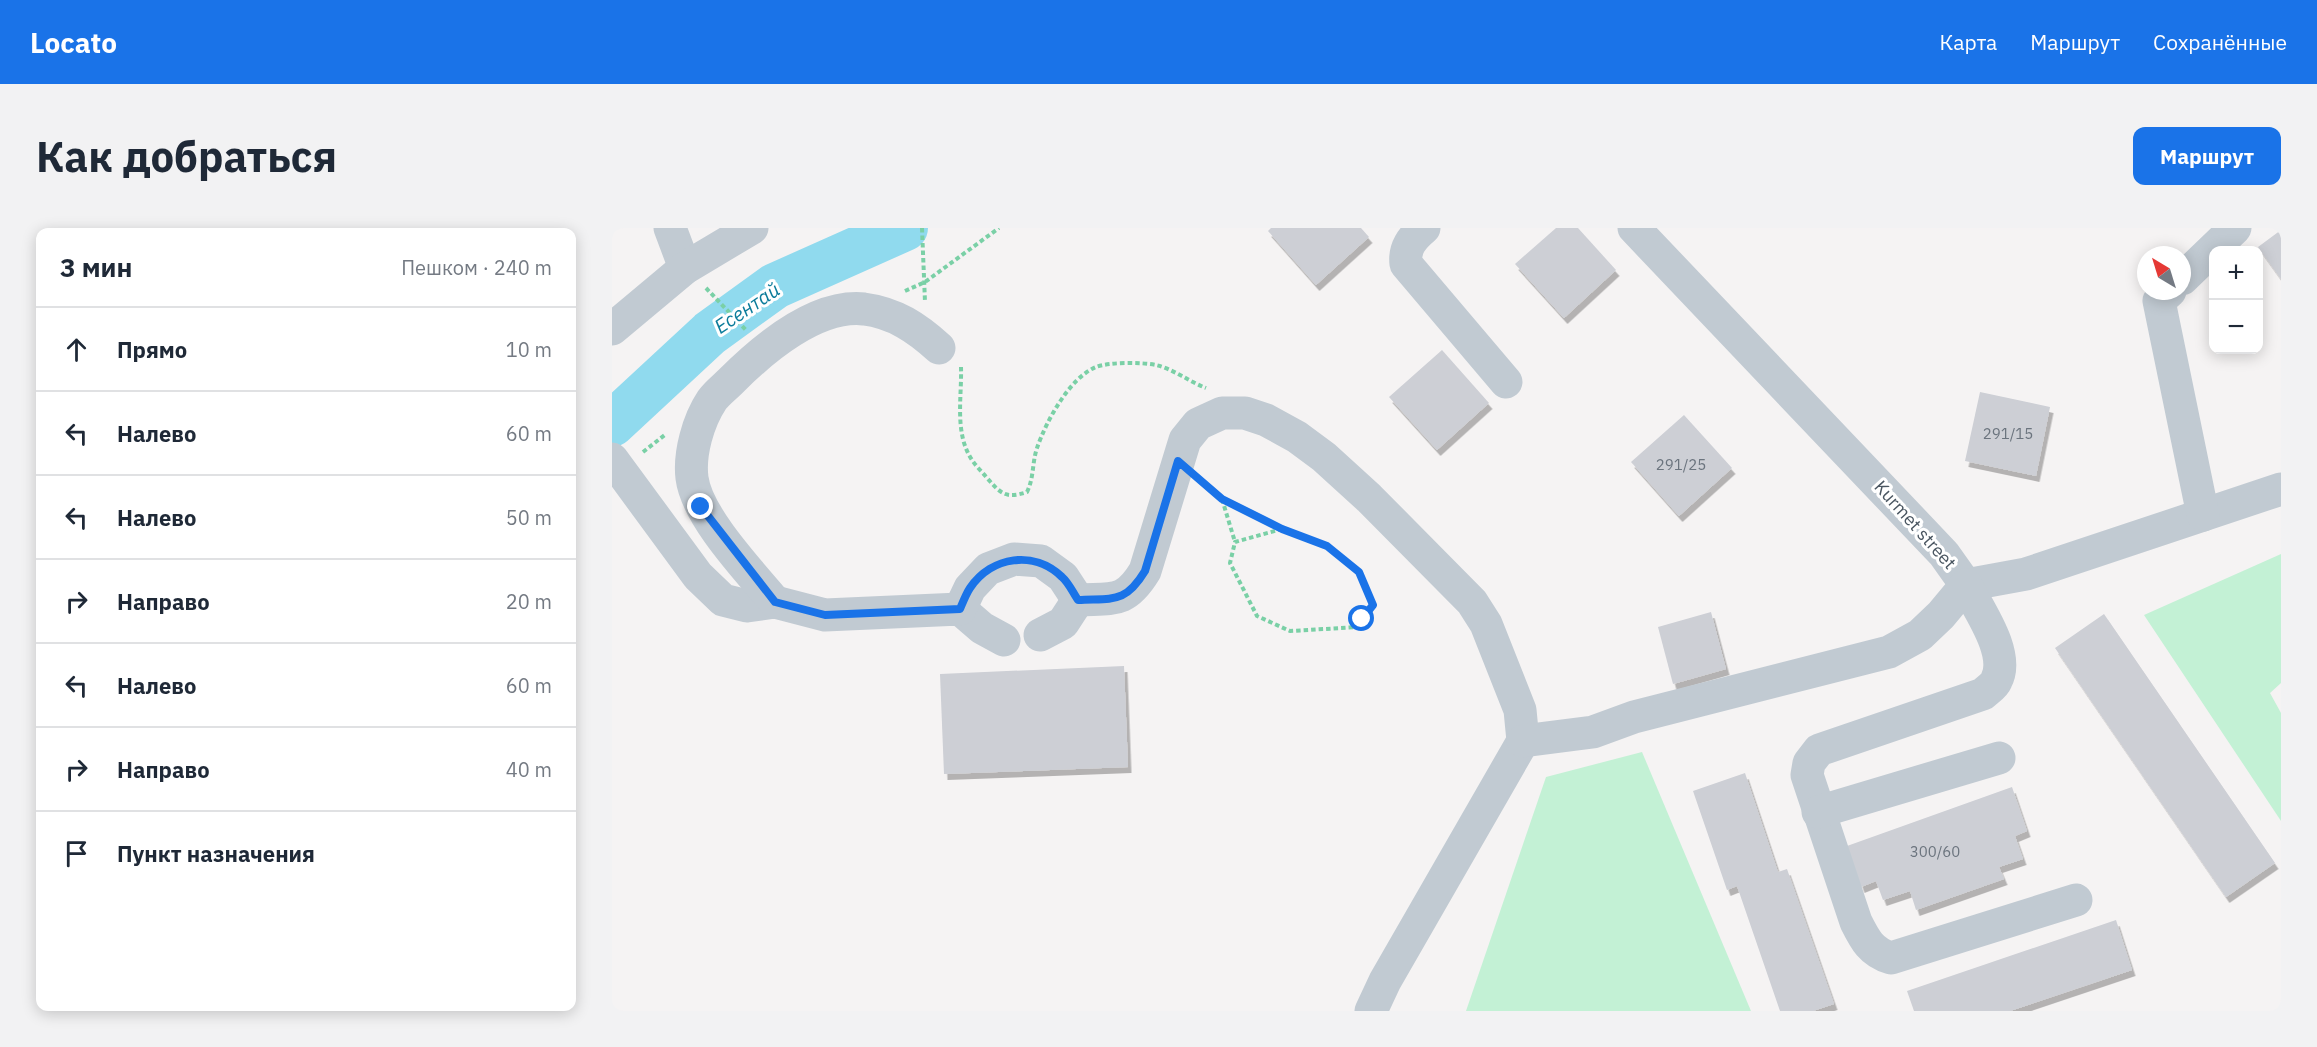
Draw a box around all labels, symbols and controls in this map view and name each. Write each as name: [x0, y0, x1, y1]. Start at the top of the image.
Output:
text: Locato: [30, 24, 117, 61]
text: Карта: [1939, 28, 1997, 56]
text: Маршрут: [2030, 28, 2120, 56]
text: Сохранённые: [2153, 28, 2287, 56]
button: Маршрут: [2133, 127, 2281, 185]
text: Как добраться: [36, 129, 337, 184]
north arrow: [2137, 246, 2191, 300]
map controls: [2209, 246, 2263, 354]
button: +: [2209, 246, 2263, 300]
text: 3 мин: [60, 250, 132, 284]
text: Пешком · 240 m: [401, 254, 552, 281]
water label: Есентай: [709, 276, 785, 339]
button: −: [2209, 300, 2263, 354]
icon: ahead: [60, 333, 93, 366]
text: Прямо: [117, 335, 187, 364]
text: 10 m: [506, 336, 552, 363]
icon: left: [60, 417, 93, 450]
text: Налево: [117, 419, 196, 448]
text: 60 m: [506, 420, 552, 447]
house number: 291/15: [1983, 424, 2033, 443]
house number: 291/25: [1656, 455, 1706, 474]
street label: Kurmet street: [1869, 475, 1961, 574]
route end: [687, 493, 713, 519]
icon: left: [60, 501, 93, 534]
text: Налево: [117, 503, 196, 532]
text: 50 m: [506, 504, 552, 531]
icon: right: [60, 585, 93, 618]
text: Направо: [117, 587, 210, 616]
text: 20 m: [506, 588, 552, 615]
route start: [1348, 605, 1374, 631]
icon: left: [60, 669, 93, 702]
text: Налево: [117, 671, 196, 700]
text: 60 m: [506, 672, 552, 699]
icon: right: [60, 753, 93, 786]
text: Направо: [117, 755, 210, 784]
text: 40 m: [506, 756, 552, 783]
icon: arrive: [60, 837, 93, 870]
text: Пункт назначения: [117, 839, 315, 868]
house number: 300/60: [1910, 842, 1960, 861]

